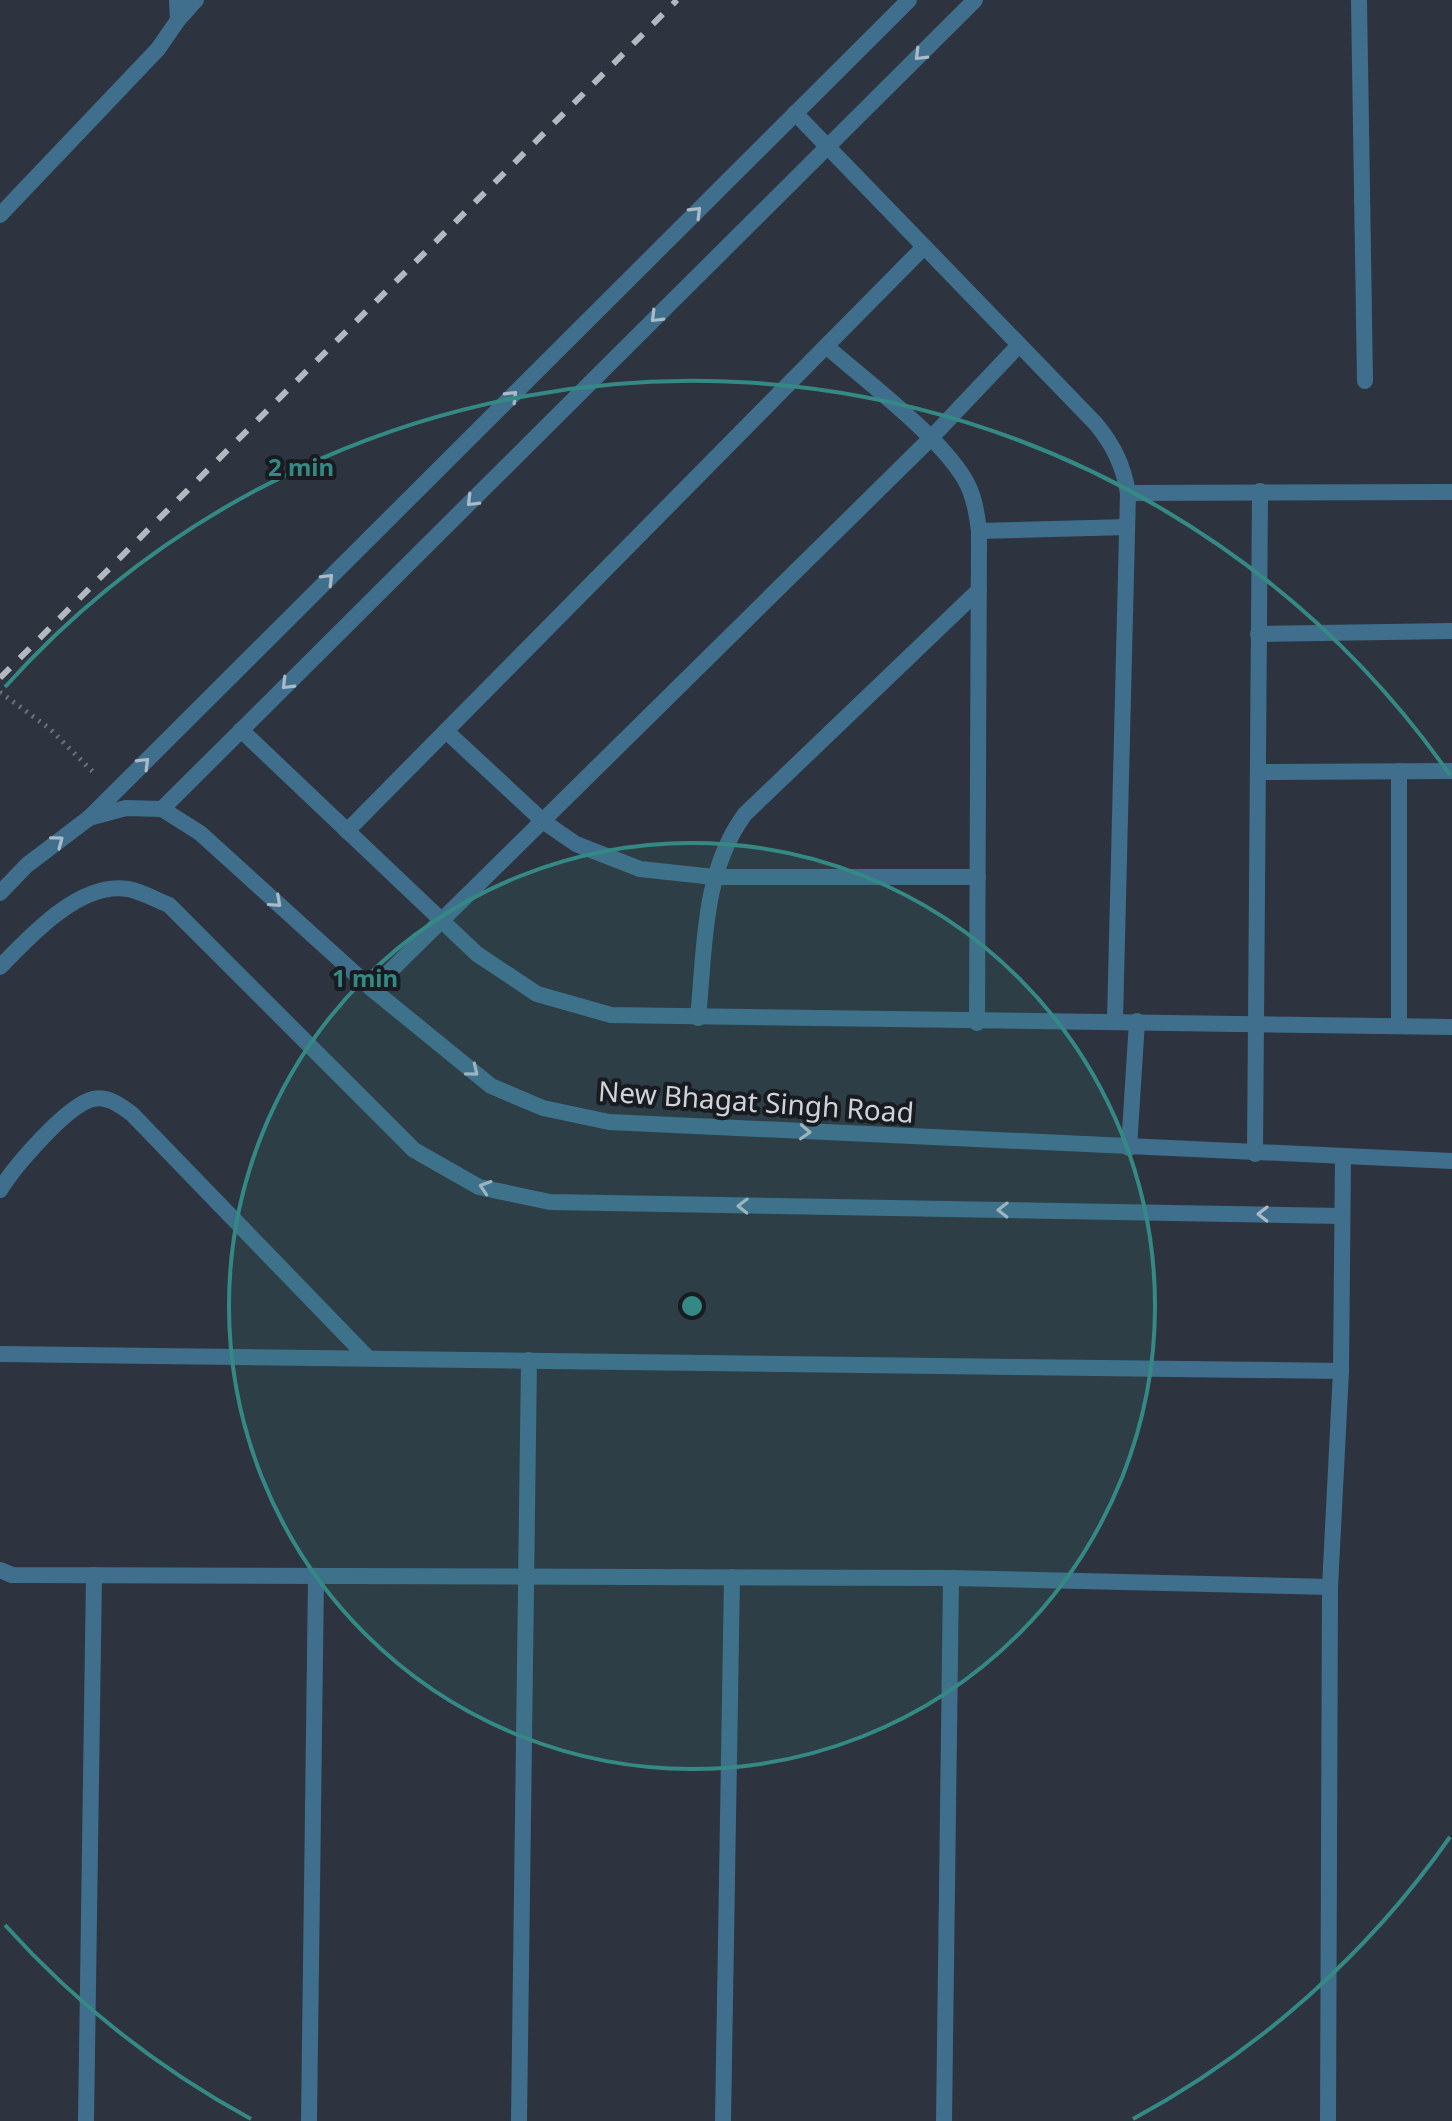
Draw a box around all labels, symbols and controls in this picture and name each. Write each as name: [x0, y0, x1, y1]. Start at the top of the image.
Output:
one-way arrow: [915, 46, 929, 60]
one-way arrow: [687, 207, 701, 221]
one-way arrow: [651, 308, 665, 322]
one-way arrow: [503, 391, 517, 405]
text: 2 min: [268, 450, 334, 483]
one-way arrow: [466, 491, 481, 506]
one-way arrow: [319, 574, 333, 589]
one-way arrow: [282, 675, 296, 689]
one-way arrow: [135, 758, 149, 772]
one-way arrow: [50, 837, 64, 851]
one-way arrow: [266, 892, 281, 906]
text: 1 min: [332, 961, 398, 994]
one-way arrow: [464, 1061, 478, 1076]
street label: New Bhagat Singh Road: [597, 1071, 915, 1131]
one-way arrow: [799, 1123, 812, 1140]
one-way arrow: [479, 1180, 492, 1196]
one-way arrow: [736, 1197, 749, 1214]
one-way arrow: [996, 1201, 1009, 1219]
one-way arrow: [1256, 1206, 1269, 1223]
centre of rings: [678, 1292, 706, 1320]

